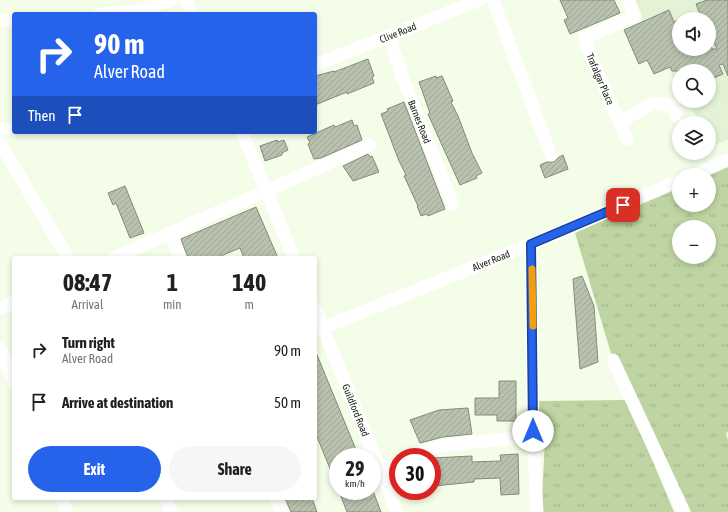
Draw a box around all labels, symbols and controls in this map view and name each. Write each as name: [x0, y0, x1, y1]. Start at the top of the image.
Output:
map controls: [672, 12, 716, 264]
button: sound: [672, 12, 716, 56]
street label: Clive Road: [378, 20, 418, 45]
icon: right: [28, 28, 80, 80]
text: 90 m: [94, 28, 144, 60]
street label: Trafalgar Place: [585, 52, 617, 107]
text: Alver Road: [94, 61, 165, 82]
button: search: [672, 64, 716, 108]
street label: Barnes Road: [406, 98, 434, 145]
icon: arrive: [64, 104, 86, 126]
text: Then: [28, 107, 56, 124]
button: layers: [672, 116, 716, 160]
button: +: [672, 168, 716, 212]
pin: [606, 188, 640, 222]
icon: arrive: [612, 194, 634, 216]
button: −: [672, 220, 716, 264]
street label: Alver Road: [470, 248, 511, 273]
text: 08:47: [63, 269, 112, 296]
text: 1: [167, 269, 178, 296]
text: 140: [232, 269, 266, 296]
text: Arrival: [72, 297, 103, 312]
text: min: [163, 297, 182, 312]
text: m: [245, 297, 254, 312]
text: Turn right: [62, 334, 115, 351]
icon: right: [28, 339, 50, 361]
text: 90 m: [274, 342, 301, 359]
text: Alver Road: [62, 351, 113, 366]
street label: Guildford Road: [341, 382, 372, 438]
icon: arrive: [28, 391, 50, 413]
text: Arrive at destination: [62, 394, 173, 411]
text: 50 m: [274, 394, 301, 411]
position arrow: [512, 410, 554, 452]
button: Exit: [28, 446, 161, 492]
button: Share: [169, 446, 301, 492]
speed limit sign: 30: [389, 448, 441, 500]
text: 29: [346, 457, 364, 480]
text: km/h: [345, 478, 365, 489]

